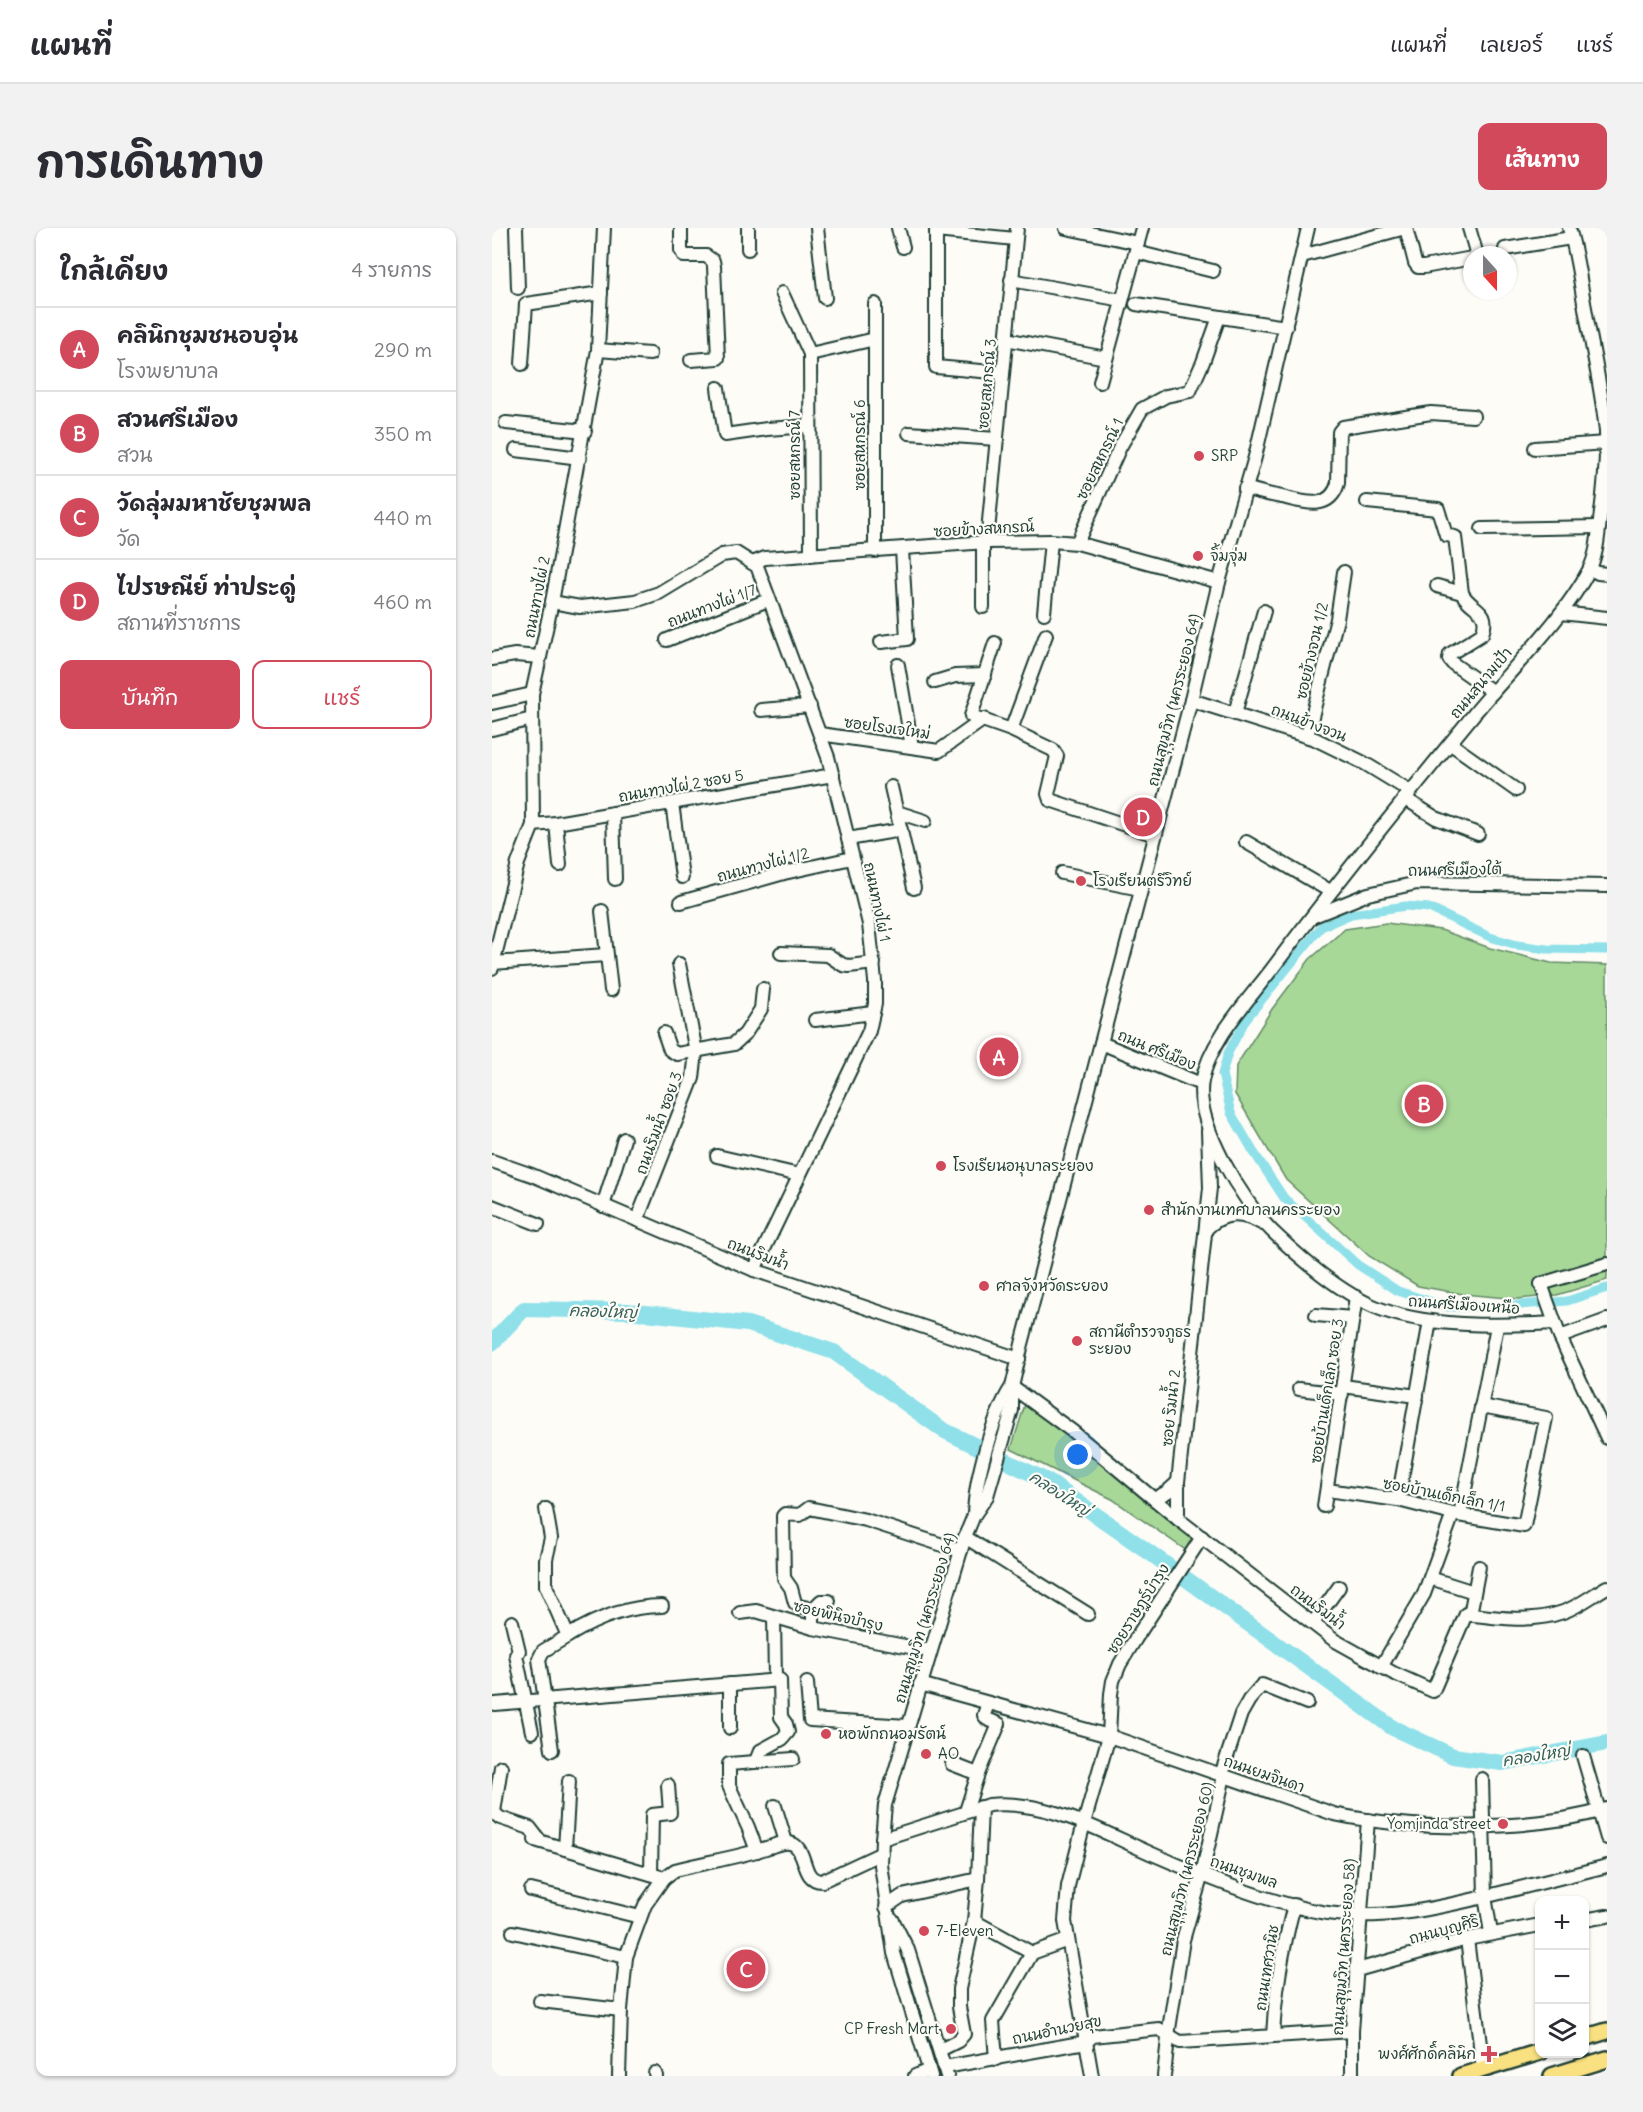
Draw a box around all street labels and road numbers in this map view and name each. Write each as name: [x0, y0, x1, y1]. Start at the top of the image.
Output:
street label: ซอยสหกรณ์ 3: [973, 338, 1000, 430]
street label: ซอยสหกรณ์ 6: [850, 399, 869, 491]
street label: ซอยสหกรณ์ 7: [785, 410, 804, 500]
street label: ซอยสหกรณ์ 1: [1072, 415, 1127, 503]
street label: ซอยข้างสหกรณ์: [933, 516, 1035, 541]
street label: ถนนทางไผ่ 2: [519, 554, 554, 640]
street label: ถนนทางไผ่ 1/7: [665, 580, 759, 631]
street label: ซอยข้างจวน 1/2: [1291, 600, 1332, 701]
street label: ถนนสุขุมวิท (นครระยอง 64): [1143, 612, 1206, 789]
street label: ถนนสนามเป้า: [1445, 643, 1516, 722]
street label: ถนนข้างจวน: [1269, 699, 1350, 746]
street label: ซอยโรงเจใหม่: [843, 712, 932, 743]
street label: ถนนทางไผ่ 2 ซอย 5: [617, 765, 745, 806]
street label: ถนนทางไผ่ 1/2: [715, 843, 811, 886]
street label: ถนนศรีเมืองใต้: [1408, 859, 1502, 880]
street label: ถนนทางไผ่ 1: [860, 860, 895, 943]
street label: ถนน ศรีเมือง: [1115, 1025, 1199, 1074]
street label: ถนนริมน้ำ ซอย 3: [627, 1067, 686, 1177]
street label: ถนนริมน้ำ: [725, 1229, 793, 1274]
street label: ถนนศรีเมืองเหนือ: [1407, 1291, 1521, 1318]
street label: ซอยบ้านเด็กเล็ก ซอย 3: [1306, 1317, 1347, 1465]
street label: ซอย ริมน้ำ 2: [1153, 1368, 1184, 1448]
street label: ซอยบ้านเด็กเล็ก 1/1: [1381, 1473, 1507, 1516]
street label: ถนนสุขุมวิท (นครระยอง 64): [890, 1530, 961, 1706]
street label: ซอยราษฎร์บำรุง: [1102, 1560, 1175, 1659]
street label: ถนนริมน้ำ: [1287, 1576, 1352, 1634]
street label: ซอยพินิจบำรุง: [791, 1596, 885, 1637]
street label: ถนนยมจินดา: [1221, 1751, 1307, 1796]
street label: ถนนสุขุมวิท (นครระยอง 60): [1156, 1780, 1219, 1958]
street label: ถนนชุมพล: [1207, 1851, 1281, 1894]
street label: ถนนสุขุมวิท (นครระยอง 58): [1328, 1858, 1361, 2036]
street label: ถนนบุญศิริ: [1407, 1911, 1481, 1950]
street label: ถนนเทศวานิช: [1250, 1923, 1283, 2012]
street label: ถนนอำนวยสุข: [1010, 2011, 1104, 2050]

